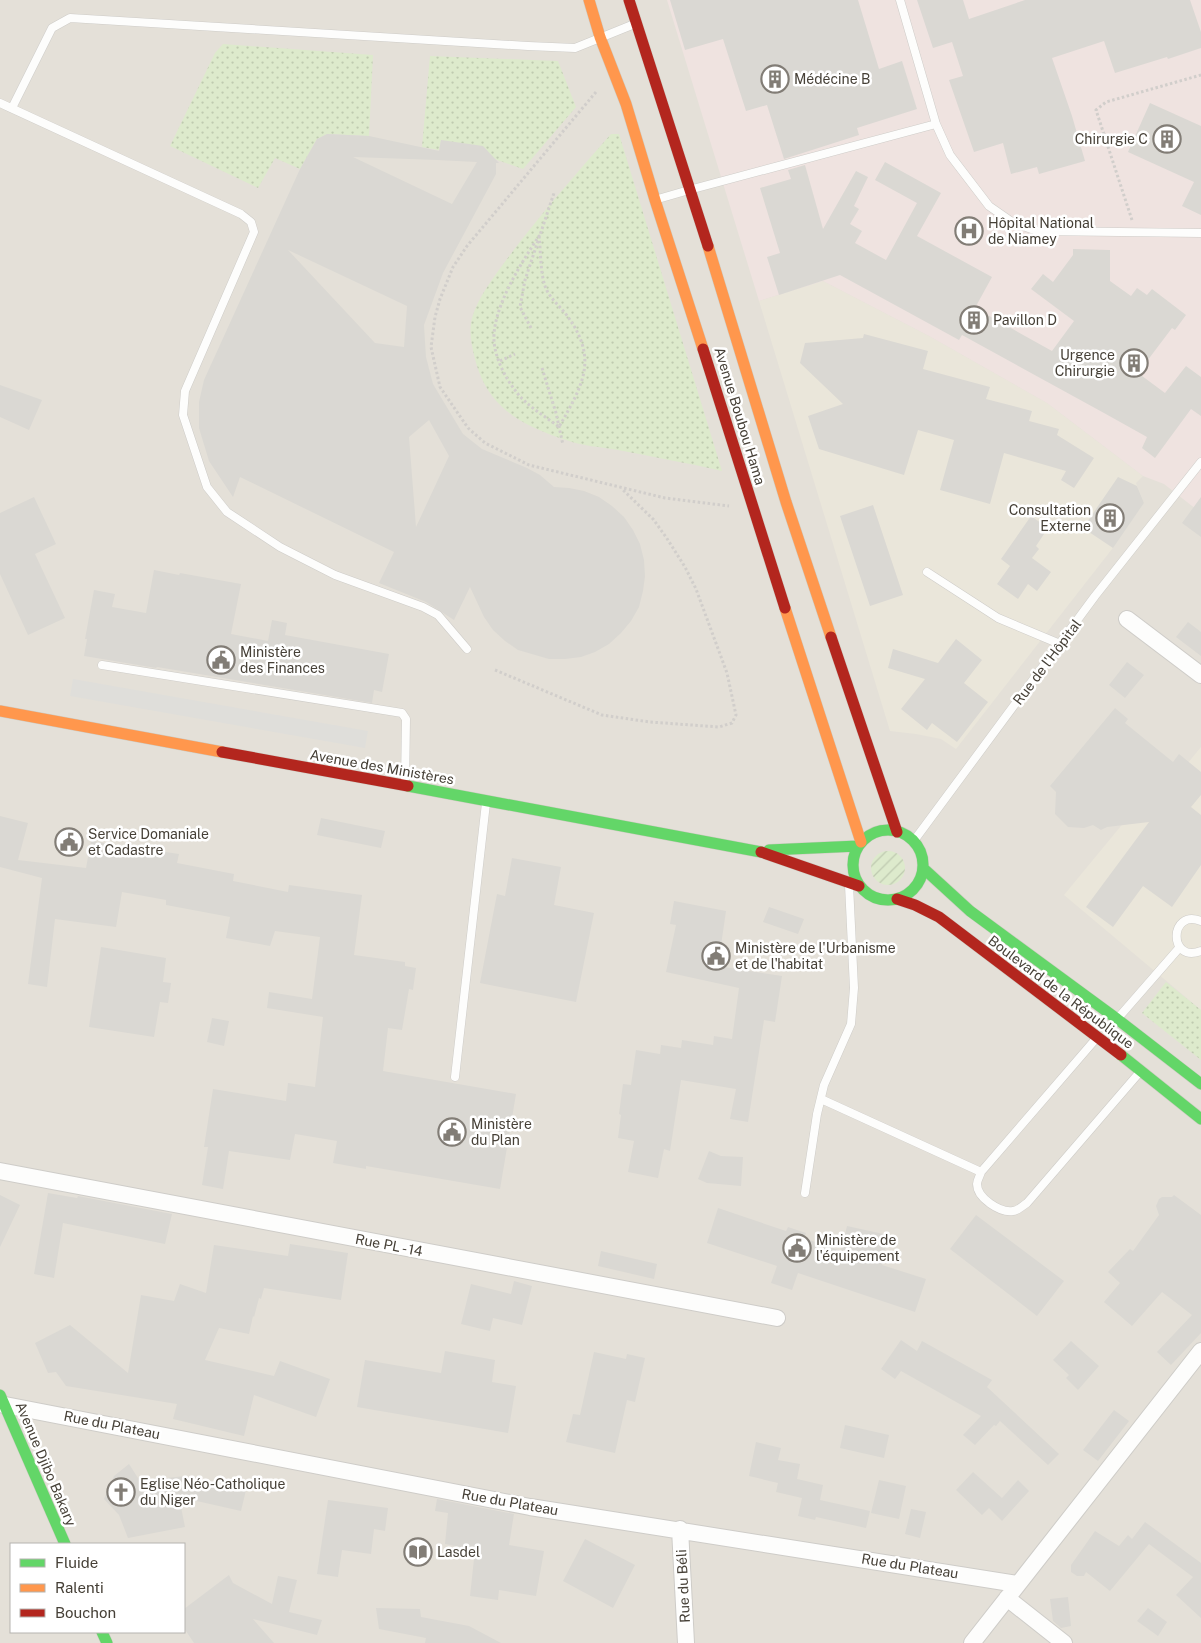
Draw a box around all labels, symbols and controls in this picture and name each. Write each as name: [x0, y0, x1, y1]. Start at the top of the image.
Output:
building icon: Médécine B: [760, 64, 790, 94]
place label: Médécine B: [794, 71, 870, 87]
building icon: Chirurgie C: [1152, 124, 1182, 154]
place label: Chirurgie C: [1075, 131, 1148, 147]
place label: Hôpital National de Niamey: [988, 215, 1094, 247]
hospital icon: Hôpital National de Niamey: [954, 216, 984, 246]
building icon: Pavillon D: [959, 305, 989, 335]
place label: Pavillon D: [993, 312, 1057, 328]
street label: Avenue Boubou Hama: [711, 345, 769, 487]
place label: Urgence Chirurgie: [1055, 347, 1115, 379]
building icon: Urgence Chirurgie: [1119, 348, 1149, 378]
place label: Consultation Externe: [1009, 502, 1091, 534]
building icon: Consultation Externe: [1095, 503, 1125, 533]
street label: Rue de l'Hôpital: [1010, 616, 1084, 708]
place label: Ministère des Finances: [240, 644, 325, 676]
public building icon: Ministère des Finances: [206, 645, 236, 675]
street label: Avenue des Ministères: [309, 746, 455, 788]
place label: Service Domaniale et Cadastre: [88, 826, 209, 858]
public building icon: Service Domaniale et Cadastre: [54, 827, 84, 857]
street label: Boulevard de la République: [985, 932, 1137, 1052]
place label: Ministère de l'Urbanisme et de l'habitat: [735, 940, 896, 972]
public building icon: Ministère de l'Urbanisme et de l'habitat: [701, 941, 731, 971]
place label: Ministère du Plan: [471, 1116, 532, 1148]
public building icon: Ministère du Plan: [437, 1117, 467, 1147]
street label: Rue PL - 14: [354, 1231, 424, 1259]
place label: Ministère de l'équipement: [816, 1232, 900, 1264]
public building icon: Ministère de l'équipement: [782, 1233, 812, 1263]
street label: Avenue Djibo Bakary: [13, 1399, 80, 1529]
street label: Rue du Plateau: [62, 1408, 162, 1442]
place label: Eglise Néo-Catholique du Niger: [140, 1476, 285, 1508]
church icon: Eglise Néo-Catholique du Niger: [106, 1477, 136, 1507]
street label: Rue du Plateau: [460, 1486, 560, 1518]
library icon: Lasdel: [403, 1537, 433, 1567]
legend: [10, 1543, 185, 1633]
place label: Lasdel: [437, 1544, 480, 1560]
street label: Rue du Béli: [673, 1549, 693, 1623]
street label: Rue du Plateau: [860, 1550, 960, 1582]
text: Fluide: [55, 1554, 98, 1571]
text: Ralenti: [55, 1579, 104, 1596]
text: Bouchon: [55, 1604, 116, 1621]

